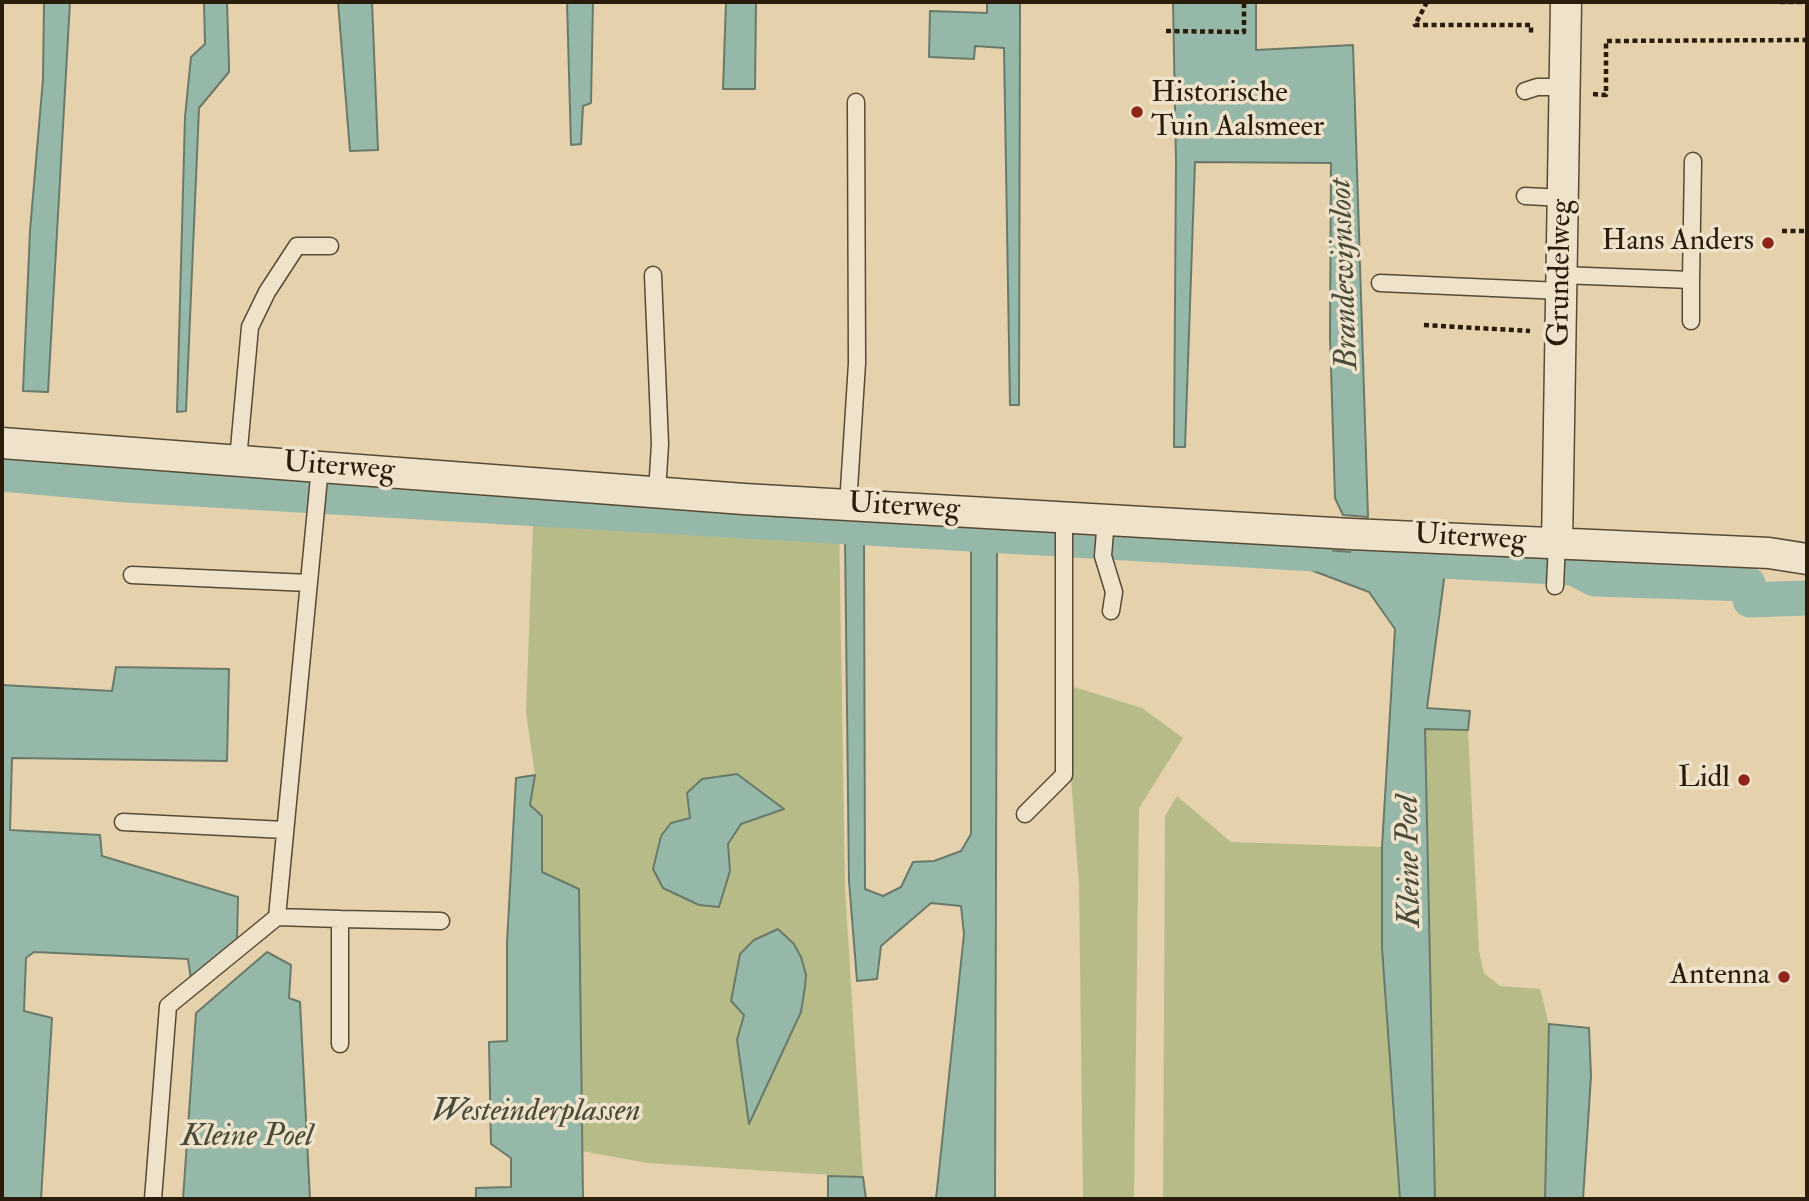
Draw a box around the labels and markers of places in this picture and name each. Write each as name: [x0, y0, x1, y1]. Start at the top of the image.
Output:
place label: Historische Tuin Aalsmeer: [1151, 77, 1324, 148]
marker: Historische Tuin Aalsmeer: [1129, 104, 1145, 120]
place label: Hans Anders: [1602, 225, 1754, 261]
marker: Hans Anders: [1760, 235, 1776, 251]
place label: Lidl: [1678, 762, 1730, 798]
marker: Lidl: [1736, 772, 1752, 788]
place label: Antenna: [1670, 959, 1770, 995]
marker: Antenna: [1776, 969, 1792, 985]

